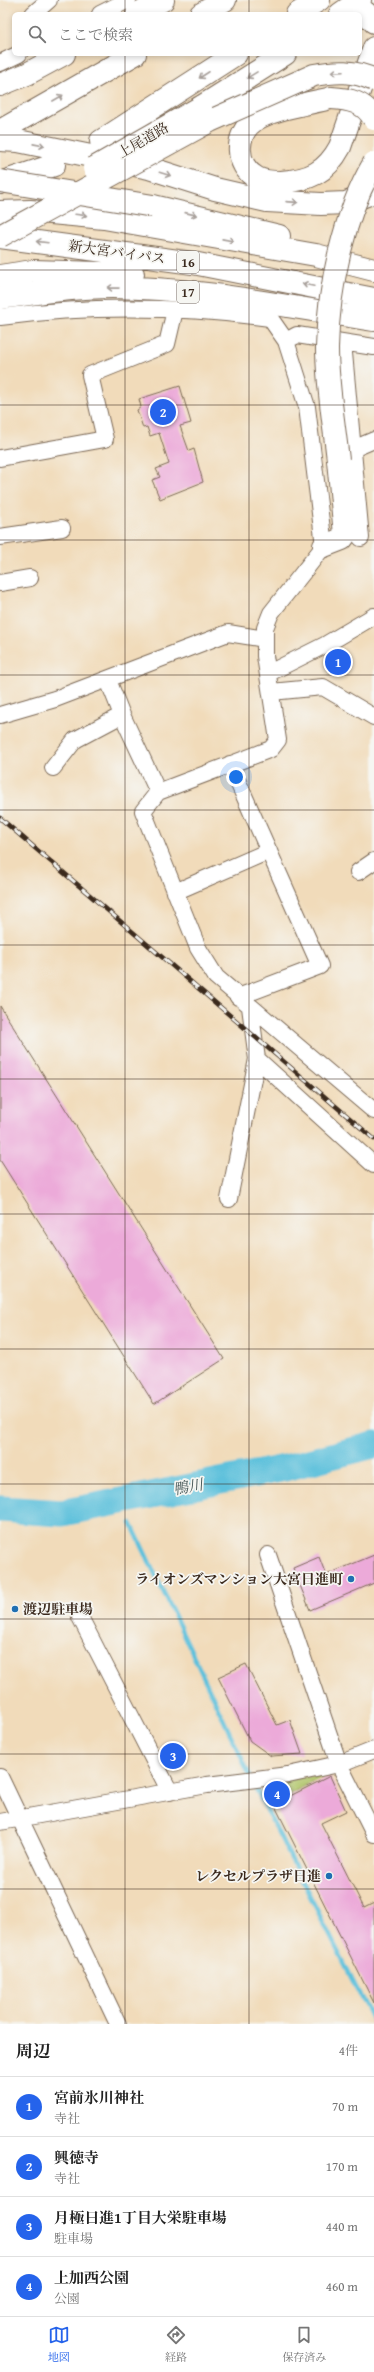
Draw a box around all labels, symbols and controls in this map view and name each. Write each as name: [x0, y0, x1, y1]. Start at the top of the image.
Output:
search box: [12, 12, 362, 56]
icon: search: [26, 23, 48, 45]
text: ここで検索: [58, 24, 133, 45]
one-way arrow: [331, 68, 344, 76]
one-way arrow: [198, 71, 209, 80]
one-way arrow: [247, 71, 258, 79]
one-way arrow: [52, 94, 64, 102]
street label: 上尾道路: [114, 117, 172, 163]
one-way arrow: [32, 142, 45, 150]
one-way arrow: [159, 171, 172, 178]
one-way arrow: [285, 199, 298, 206]
one-way arrow: [74, 211, 87, 219]
one-way arrow: [185, 211, 198, 219]
street label: 新大宮バイパス: [67, 235, 167, 269]
one-way arrow: [221, 237, 234, 245]
one-way arrow: [36, 239, 49, 246]
road number: 16: [177, 251, 199, 273]
one-way arrow: [302, 280, 315, 288]
road number: 17: [177, 281, 199, 303]
one-way arrow: [107, 284, 120, 291]
pin: 2: [150, 397, 176, 427]
pin: 1: [325, 647, 351, 677]
your location: [226, 767, 246, 787]
water label: 鴨川: [171, 1473, 207, 1500]
place label: ライオンズマンション大宮日進町: [135, 1569, 344, 1589]
marker: ライオンズマンション大宮日進町: [346, 1574, 356, 1584]
place label: 渡辺駐車場: [23, 1599, 93, 1619]
marker: 渡辺駐車場: [10, 1604, 20, 1614]
pin: 3: [160, 1741, 186, 1771]
pin: 4: [264, 1779, 290, 1809]
place label: レクセルプラザ日進: [195, 1866, 321, 1886]
marker: レクセルプラザ日進: [324, 1871, 334, 1881]
text: 周辺: [16, 2038, 50, 2063]
text: 4件: [339, 2041, 358, 2060]
text: 宮前氷川神社: [54, 2087, 144, 2108]
text: 1: [26, 2097, 32, 2116]
text: 70 m: [332, 2097, 358, 2116]
text: 寺社: [54, 2109, 80, 2128]
text: 興徳寺: [54, 2147, 99, 2168]
text: 2: [26, 2157, 32, 2176]
text: 170 m: [326, 2157, 358, 2176]
text: 寺社: [54, 2169, 80, 2188]
text: 月極日進1丁目大栄駐車場: [54, 2207, 227, 2228]
text: 3: [26, 2217, 32, 2236]
text: 440 m: [326, 2217, 358, 2236]
text: 駐車場: [54, 2229, 93, 2248]
text: 上加西公園: [54, 2267, 129, 2288]
text: 4: [26, 2277, 32, 2296]
text: 460 m: [326, 2277, 358, 2296]
text: 公園: [54, 2289, 80, 2308]
tab: 地図: [48, 2324, 70, 2365]
tab: 経路: [165, 2324, 187, 2365]
tab: 保存済み: [282, 2324, 326, 2365]

